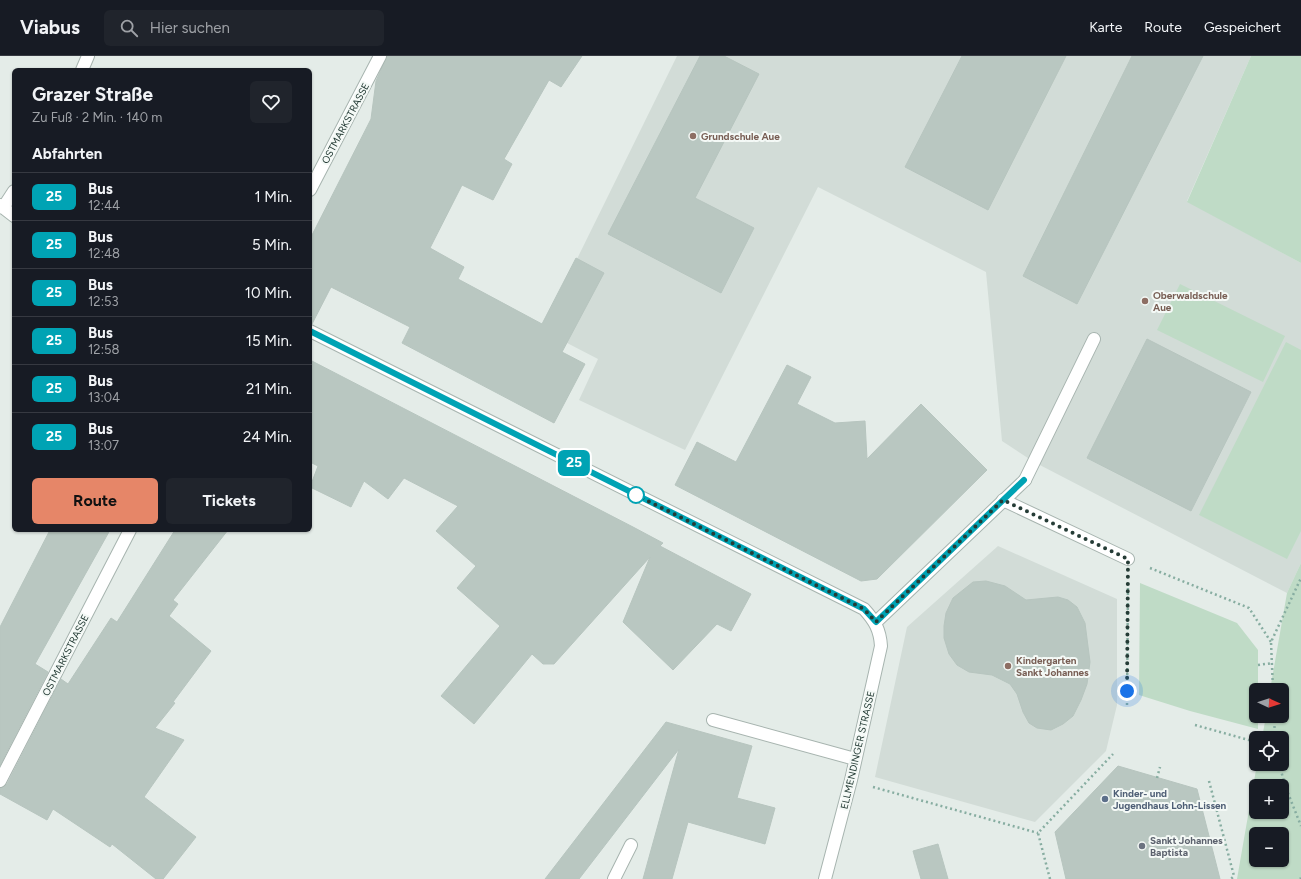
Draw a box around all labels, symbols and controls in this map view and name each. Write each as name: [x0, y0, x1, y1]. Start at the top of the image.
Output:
search box: [104, 10, 384, 46]
text: Viabus: [20, 16, 80, 39]
icon: search: [118, 17, 140, 39]
text: Hier suchen: [150, 19, 230, 37]
text: Karte: [1089, 19, 1122, 36]
text: Route: [1144, 19, 1182, 36]
text: Gespeichert: [1204, 19, 1281, 36]
street label: OSTMARKSTRASSE: [319, 80, 372, 166]
button: heart: [250, 81, 292, 123]
text: Grazer Straße: [32, 83, 153, 106]
text: Zu Fuß · 2 Min. · 140 m: [32, 110, 162, 125]
place label: Grundschule Aue: [701, 130, 780, 143]
marker: Grundschule Aue: [688, 131, 698, 141]
text: Abfahrten: [32, 145, 102, 163]
text: Bus: [88, 180, 113, 198]
text: 25: [46, 188, 62, 205]
text: 1 Min.: [254, 188, 292, 206]
text: 12:44: [88, 198, 120, 213]
text: Bus: [88, 228, 113, 246]
text: 25: [46, 236, 62, 253]
text: 5 Min.: [252, 236, 292, 254]
text: 12:48: [88, 246, 120, 261]
text: Bus: [88, 276, 113, 294]
text: 25: [46, 284, 62, 301]
text: 10 Min.: [245, 284, 292, 302]
place label: Oberwaldschule Aue: [1153, 289, 1228, 314]
text: 12:53: [88, 294, 118, 309]
marker: Oberwaldschule Aue: [1140, 296, 1150, 306]
text: Bus: [88, 324, 113, 342]
text: 25: [46, 332, 62, 349]
text: 15 Min.: [246, 332, 292, 350]
text: 12:58: [88, 342, 119, 357]
text: Bus: [88, 372, 113, 390]
text: 25: [46, 380, 62, 397]
text: 21 Min.: [246, 380, 292, 398]
text: 13:04: [88, 390, 120, 405]
text: Bus: [88, 420, 113, 438]
text: 25: [46, 428, 62, 445]
text: 24 Min.: [243, 428, 292, 446]
text: 13:07: [88, 438, 119, 453]
line badge: 25: [556, 450, 592, 476]
text: 25: [566, 454, 582, 471]
button: Route: [32, 478, 158, 524]
button: Tickets: [166, 478, 292, 524]
unlabelled marker: [627, 486, 645, 504]
street label: OSTMARKSTRASSE: [39, 612, 92, 698]
place label: Kindergarten Sankt Johannes: [1016, 654, 1089, 679]
marker: Kindergarten Sankt Johannes: [1003, 661, 1013, 671]
your location: [1117, 681, 1137, 701]
north arrow: [1249, 683, 1289, 723]
map controls: [1249, 683, 1289, 867]
street label: ELLMENDINGER STRASSE: [838, 690, 877, 810]
button: locate: [1249, 731, 1289, 771]
button: +: [1249, 779, 1289, 819]
place label: Kinder- und Jugendhaus Lohn-Lissen: [1113, 787, 1227, 812]
marker: Kinder- und Jugendhaus Lohn-Lissen: [1100, 794, 1110, 804]
button: −: [1249, 827, 1289, 867]
place label: Sankt Johannes Baptista: [1150, 834, 1223, 859]
marker: Sankt Johannes Baptista: [1137, 841, 1147, 851]

